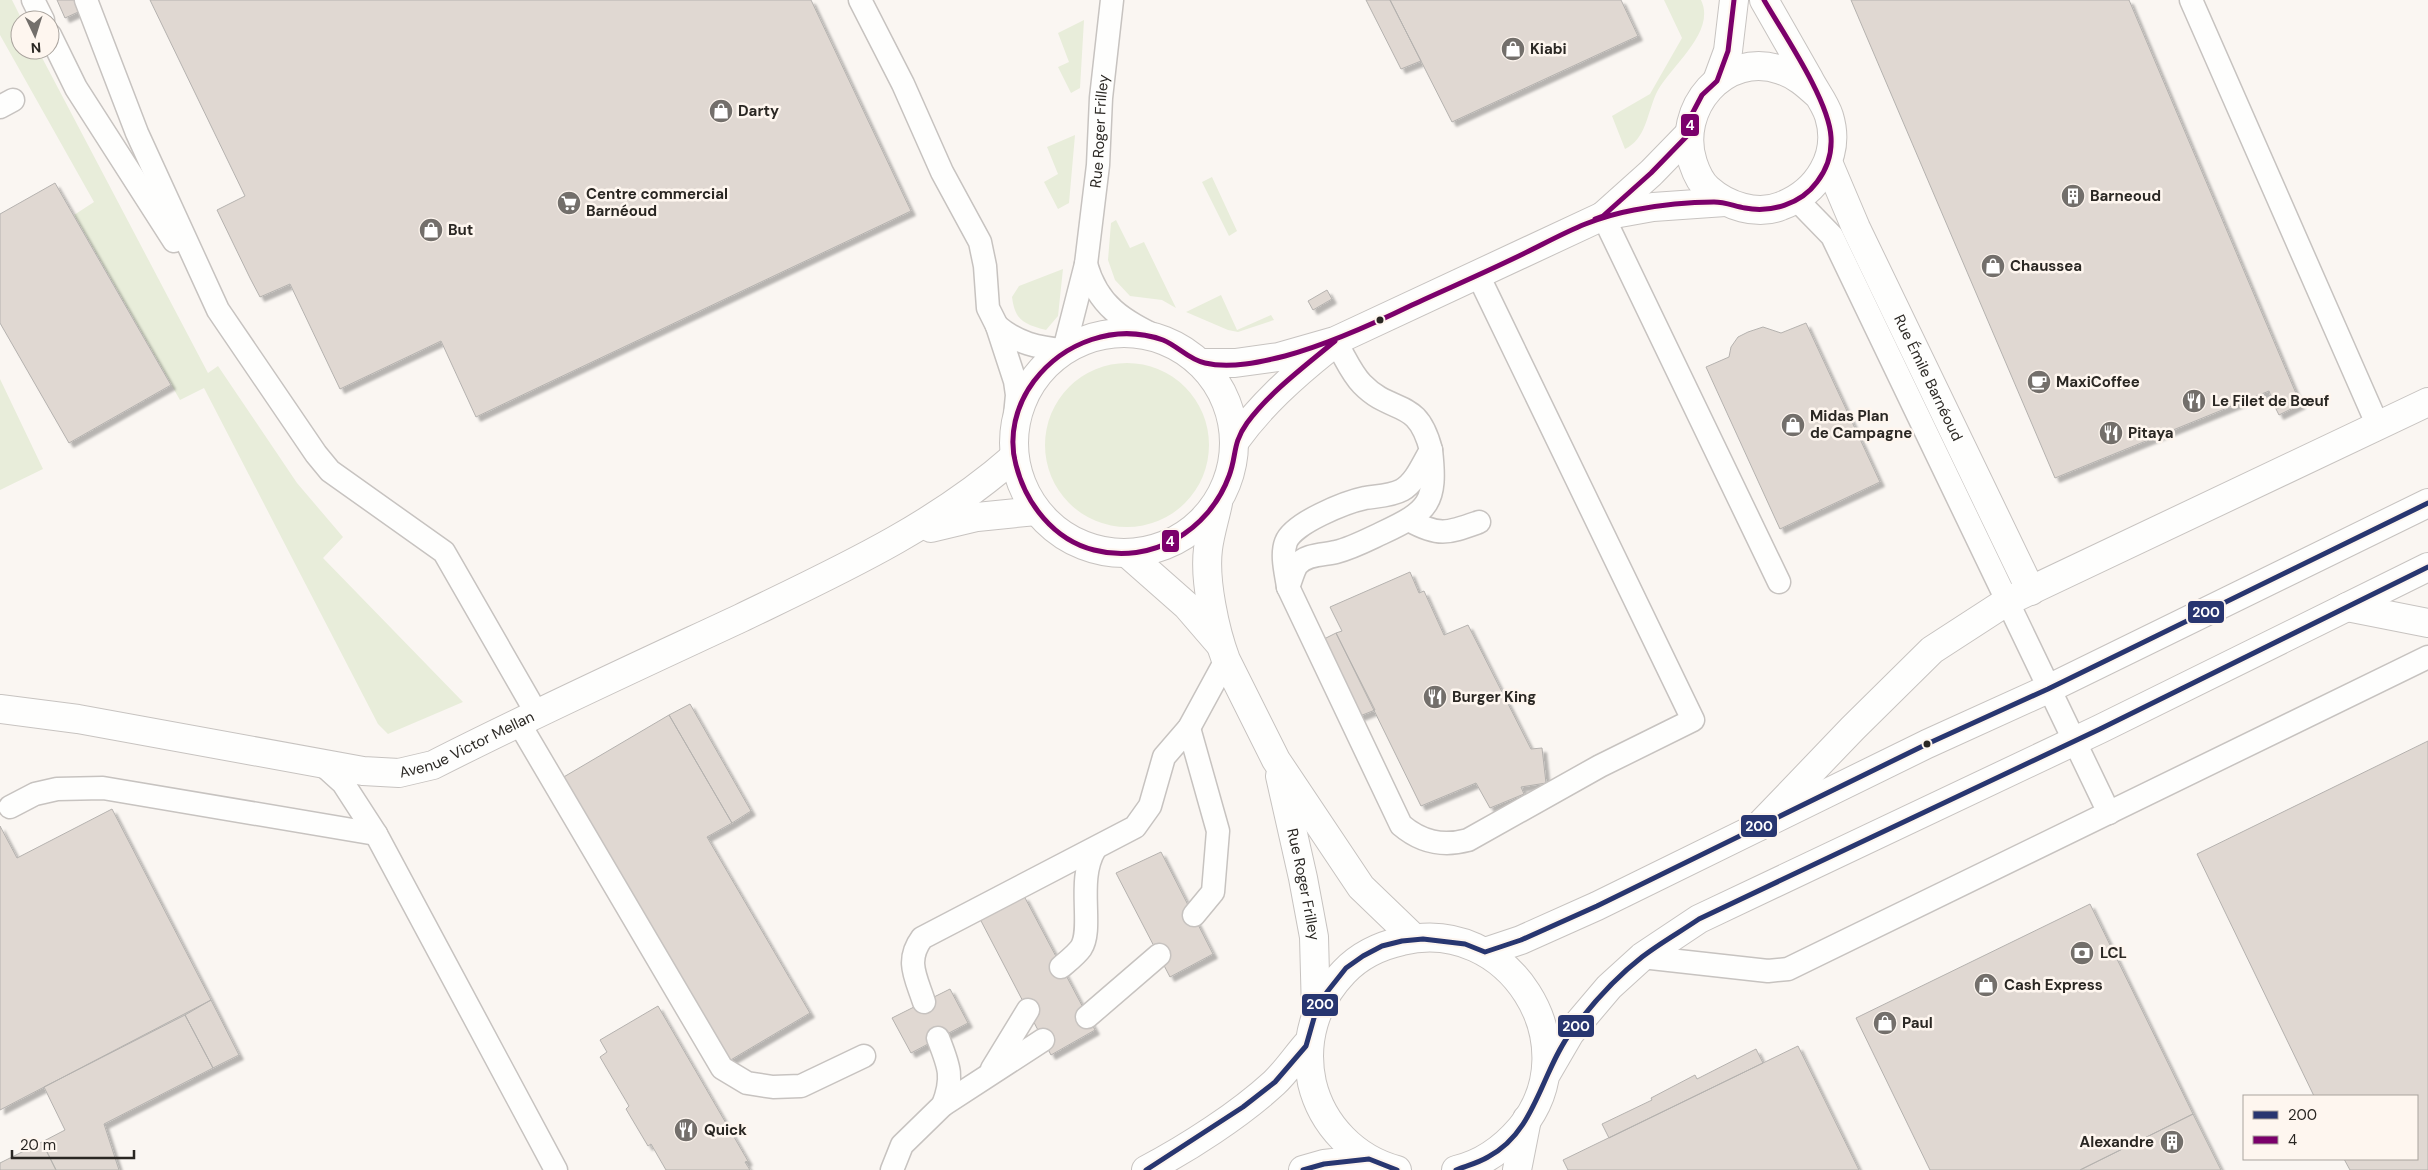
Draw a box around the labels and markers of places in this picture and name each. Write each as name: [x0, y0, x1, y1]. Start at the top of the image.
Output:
shop icon: Kiabi: [1500, 36, 1526, 62]
place label: Kiabi: [1530, 39, 1567, 59]
shop icon: Darty: [708, 98, 734, 124]
place label: Darty: [738, 101, 779, 121]
building icon: Barneoud: [2060, 183, 2086, 209]
place label: Centre commercial Barnéoud: [586, 184, 728, 221]
place label: Barneoud: [2090, 186, 2161, 206]
supermarket icon: Centre commercial Barnéoud: [556, 190, 582, 216]
shop icon: But: [418, 217, 444, 243]
place label: But: [448, 220, 473, 240]
shop icon: Chaussea: [1980, 253, 2006, 279]
place label: Chaussea: [2010, 256, 2082, 276]
unlabelled marker: [1375, 315, 1385, 325]
cafe icon: MaxiCoffee: [2026, 369, 2052, 395]
place label: MaxiCoffee: [2056, 372, 2140, 392]
restaurant icon: Le Filet de Bœuf: [2181, 388, 2207, 414]
place label: Le Filet de Bœuf: [2212, 391, 2329, 411]
place label: Midas Plan de Campagne: [1810, 406, 1912, 443]
shop icon: Midas Plan de Campagne: [1780, 412, 1806, 438]
restaurant icon: Pitaya: [2098, 420, 2124, 446]
place label: Pitaya: [2128, 423, 2174, 443]
restaurant icon: Burger King: [1422, 684, 1448, 710]
place label: Burger King: [1452, 687, 1536, 707]
unlabelled marker: [1922, 739, 1932, 749]
bank icon: LCL: [2069, 940, 2095, 966]
place label: LCL: [2100, 943, 2127, 963]
shop icon: Cash Express: [1973, 972, 1999, 998]
place label: Cash Express: [2004, 975, 2103, 995]
shop icon: Paul: [1872, 1010, 1898, 1036]
place label: Paul: [1902, 1013, 1933, 1033]
restaurant icon: Quick: [673, 1117, 699, 1143]
place label: Quick: [704, 1120, 747, 1140]
building icon: Alexandre: [2159, 1129, 2185, 1155]
place label: Alexandre: [2080, 1132, 2154, 1152]

